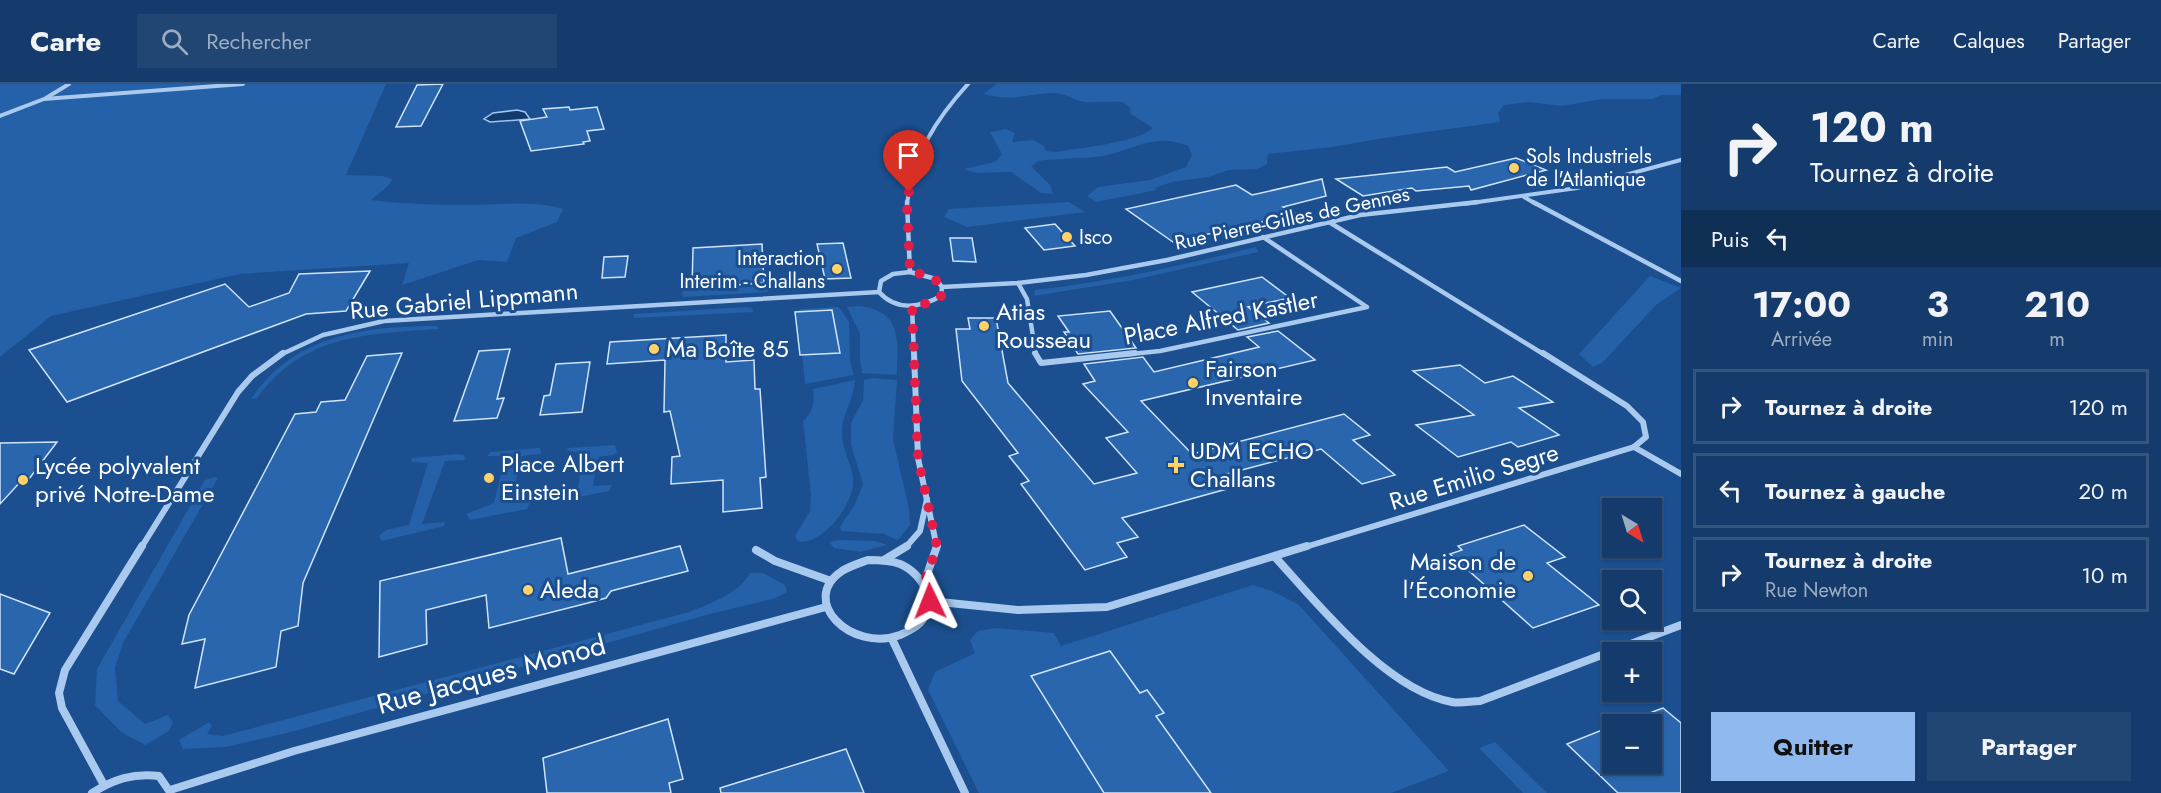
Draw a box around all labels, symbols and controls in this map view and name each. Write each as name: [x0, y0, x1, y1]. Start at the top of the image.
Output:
search box: [137, 14, 557, 68]
text: Carte: [30, 21, 101, 62]
icon: search: [158, 25, 191, 58]
text: Rechercher: [206, 25, 311, 57]
text: Carte: [1873, 26, 1920, 56]
text: Calques: [1953, 26, 2025, 56]
text: Partager: [2058, 26, 2131, 56]
text: 120 m: [1810, 97, 1934, 158]
icon: right: [1711, 108, 1789, 186]
pin: [883, 130, 934, 192]
icon: arrive: [892, 139, 925, 172]
place label: Sols Industriels de l'Atlantique: [1526, 142, 1652, 194]
text: Tournez à droite: [1810, 153, 1994, 192]
marker: Sols Industriels de l'Atlantique: [1507, 161, 1521, 175]
street label: Rue Pierre-Gilles de Gennes: [1172, 179, 1412, 258]
icon: left: [1761, 222, 1794, 255]
place label: Isco: [1079, 223, 1113, 252]
text: Puis: [1711, 223, 1749, 255]
marker: Isco: [1060, 230, 1074, 244]
place label: Interaction Interim - Challans: [679, 244, 825, 296]
marker: Interaction Interim - Challans: [830, 262, 844, 276]
street label: Rue Gabriel Lippmann: [348, 273, 579, 328]
text: 17:00: [1752, 278, 1851, 330]
text: 3: [1927, 278, 1949, 330]
text: 210: [2024, 278, 2090, 330]
street label: Place Alfred Kastler: [1121, 281, 1322, 354]
place label: Atias Rousseau: [996, 294, 1091, 357]
marker: Atias Rousseau: [977, 319, 991, 333]
text: Arrivée: [1771, 325, 1832, 354]
text: min: [1922, 325, 1953, 354]
text: m: [2049, 325, 2065, 354]
place label: Ma Boîte 85: [666, 331, 789, 366]
marker: Ma Boîte 85: [647, 342, 661, 356]
place label: Fairson Inventaire: [1205, 351, 1302, 414]
marker: Fairson Inventaire: [1186, 376, 1200, 390]
icon: right: [1714, 390, 1747, 423]
text: Tournez à droite: [1765, 391, 1932, 423]
text: 120 m: [2069, 391, 2128, 423]
place label: UDM ECHO Challans: [1190, 433, 1314, 496]
street label: Rue Emilio Segre: [1385, 434, 1563, 519]
place label: Place Albert Einstein: [501, 446, 624, 509]
place label: Lycée polyvalent privé Notre-Dame: [35, 448, 215, 511]
marker: UDM ECHO Challans: [1167, 456, 1185, 474]
marker: Place Albert Einstein: [482, 471, 496, 485]
marker: Lycée polyvalent privé Notre-Dame: [16, 473, 30, 487]
icon: left: [1714, 474, 1747, 507]
text: Tournez à gauche: [1765, 475, 1945, 507]
text: 20 m: [2079, 475, 2128, 507]
north arrow: [1602, 498, 1662, 558]
map controls: [1602, 498, 1662, 774]
place label: Maison de l'Économie: [1403, 544, 1516, 607]
text: Tournez à droite: [1765, 544, 1932, 576]
icon: right: [1714, 558, 1747, 591]
text: 10 m: [2081, 559, 2128, 591]
position arrow: [898, 569, 962, 633]
marker: Maison de l'Économie: [1521, 569, 1535, 583]
button: search: [1602, 570, 1662, 630]
place label: Aleda: [540, 572, 599, 607]
text: Rue Newton: [1765, 576, 1868, 605]
marker: Aleda: [521, 583, 535, 597]
street label: Rue Jacques Monod: [372, 624, 610, 725]
button: +: [1602, 642, 1662, 702]
button: Quitter: [1711, 712, 1915, 781]
button: Partager: [1927, 712, 2131, 781]
button: −: [1602, 714, 1662, 774]

